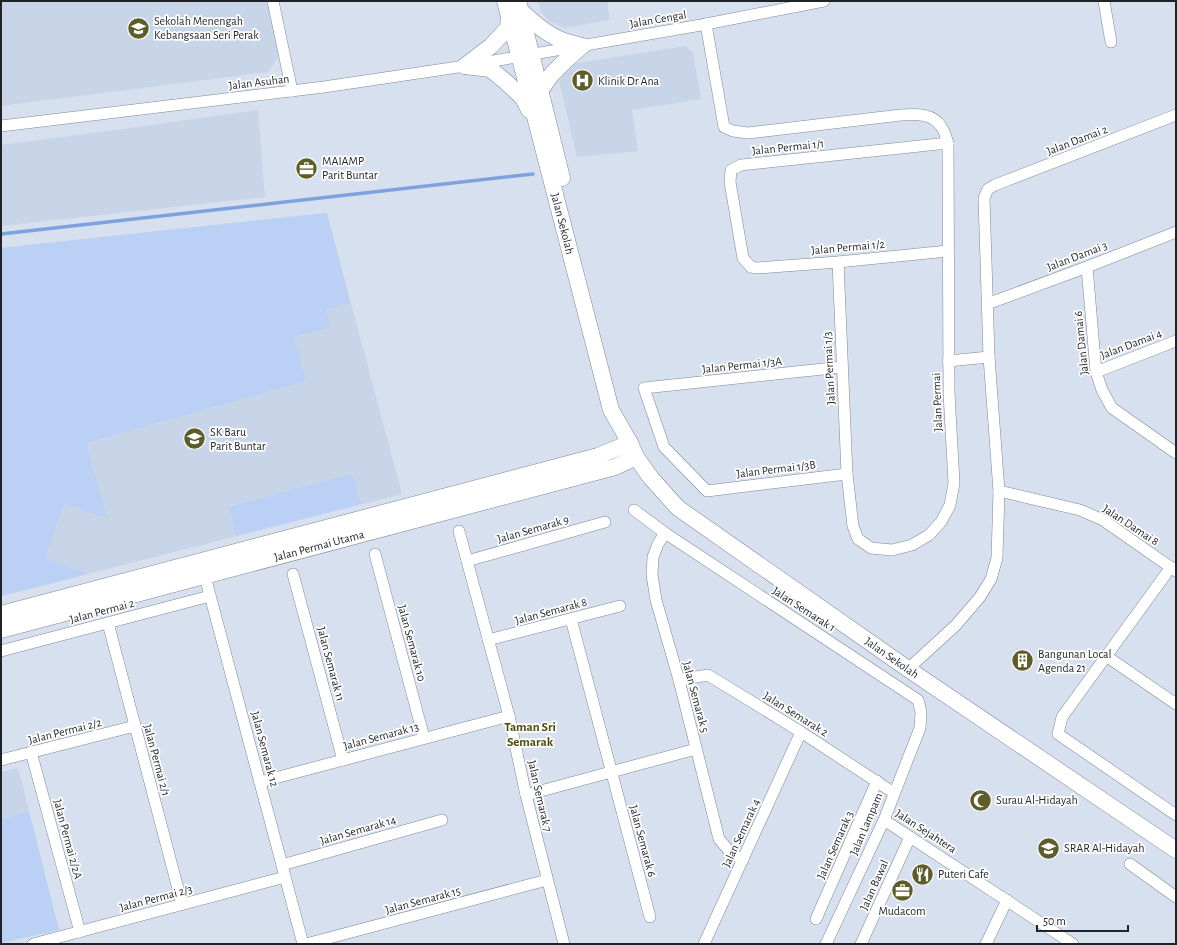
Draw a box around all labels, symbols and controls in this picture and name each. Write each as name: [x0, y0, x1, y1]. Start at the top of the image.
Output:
street label: Jalan Cengal: [629, 8, 687, 30]
school or university icon: Sekolah Menengah Kebangsaan Seri Perak: [125, 15, 151, 41]
place label: Sekolah Menengah Kebangsaan Seri Perak: [154, 15, 259, 41]
hospital icon: Klinik Dr Ana: [570, 68, 596, 94]
street label: Jalan Asuhan: [228, 72, 290, 92]
place label: Klinik Dr Ana: [598, 75, 660, 87]
street label: Jalan Damai 2: [1045, 123, 1110, 157]
street label: Jalan Permai 1/1: [751, 137, 825, 157]
office icon: MAIAMP Parit Buntar: [293, 155, 319, 181]
place label: MAIAMP Parit Buntar: [322, 155, 378, 181]
street label: Jalan Sekolah: [549, 192, 576, 255]
street label: Jalan Permai 1/2: [811, 238, 886, 256]
street label: Jalan Damai 3: [1045, 239, 1109, 273]
street label: Jalan Damai 6: [1072, 310, 1090, 376]
street label: Jalan Damai 4: [1099, 327, 1163, 361]
street label: Jalan Permai 1/3: [821, 331, 837, 405]
street label: Jalan Permai 1/3A: [701, 355, 783, 375]
street label: Jalan Permai: [930, 372, 944, 432]
school or university icon: SK Baru Parit Buntar: [181, 426, 207, 452]
place label: SK Baru Parit Buntar: [210, 426, 266, 452]
street label: Jalan Permai 1/3B: [736, 458, 816, 480]
street label: Jalan Damai 8: [1101, 502, 1162, 548]
street label: Jalan Semarak 9: [496, 513, 571, 545]
street label: Jalan Permai Utama: [273, 528, 366, 563]
street label: Jalan Semarak 1: [770, 584, 838, 634]
street label: Jalan Permai 2: [68, 596, 136, 625]
street label: Jalan Semarak 8: [514, 596, 589, 626]
street label: Jalan Semarak 10: [396, 603, 428, 683]
street label: Jalan Semarak 11: [315, 625, 347, 703]
street label: Jalan Sekolah: [863, 635, 921, 680]
building icon: Bangunan Local Agenda 21: [1009, 648, 1035, 674]
place label: Bangunan Local Agenda 21: [1038, 648, 1111, 674]
street label: Jalan Semarak 5: [681, 660, 711, 734]
street label: Jalan Semarak 2: [762, 689, 831, 739]
street label: Jalan Semarak 12: [249, 710, 281, 789]
street label: Jalan Permai 2/2: [27, 716, 103, 746]
street label: Jalan Semarak 13: [342, 720, 420, 752]
district label: Taman Sri Semarak: [504, 721, 556, 749]
street label: Jalan Permai 2/1: [142, 723, 172, 797]
street label: Jalan Semarak 7: [526, 759, 554, 833]
mosque icon: Surau Al-Hidayah: [968, 787, 994, 813]
street label: Jalan Lampam: [847, 791, 885, 857]
place label: Surau Al-Hidayah: [996, 794, 1078, 807]
street label: Jalan Semarak 4: [720, 797, 762, 869]
street label: Jalan Permai 2/2A: [52, 798, 84, 880]
street label: Jalan Semarak 6: [628, 804, 658, 879]
street label: Jalan Sejahtera: [893, 807, 959, 856]
street label: Jalan Semarak 3: [815, 809, 855, 881]
street label: Jalan Semarak 14: [319, 813, 397, 847]
school or university icon: SRAR Al-Hidayah: [1035, 835, 1061, 861]
place label: SRAR Al-Hidayah: [1064, 842, 1145, 855]
street label: Jalan Bawal: [858, 858, 890, 912]
restaurant icon: Puteri Cafe: [910, 861, 936, 887]
place label: Puteri Cafe: [938, 868, 989, 880]
office icon: Mudacom: [889, 877, 915, 903]
street label: Jalan Permai 2/3: [118, 883, 194, 913]
street label: Jalan Semarak 15: [384, 884, 462, 916]
place label: Mudacom: [878, 905, 926, 917]
scale bar: [1037, 907, 1128, 933]
text: 50 m: [1043, 915, 1066, 927]

